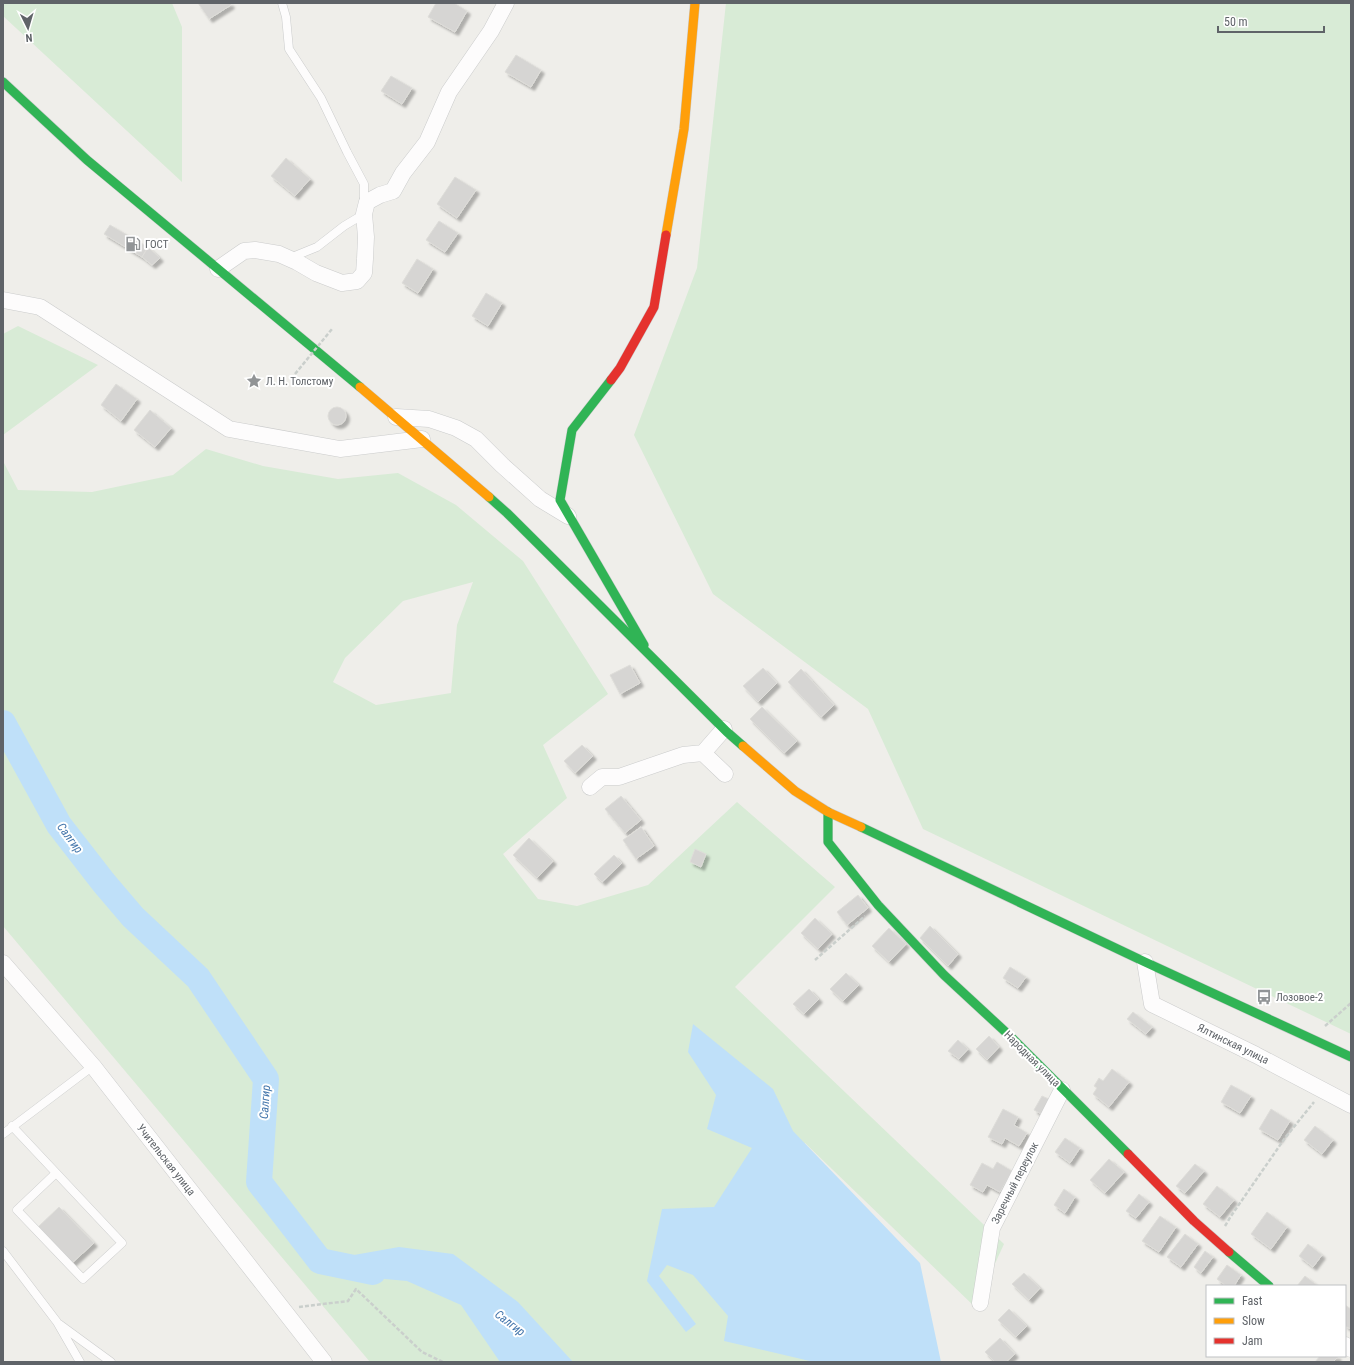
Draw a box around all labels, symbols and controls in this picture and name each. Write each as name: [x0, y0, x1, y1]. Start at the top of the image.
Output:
north arrow: [8, 8, 48, 48]
scale bar: [1218, 8, 1324, 34]
text: 50 m: [1224, 15, 1248, 29]
text: N: [25, 31, 33, 44]
fuel station icon: ГОСТ: [124, 235, 142, 253]
place label: ГОСТ: [145, 238, 169, 251]
place icon: Л. Н. Толстому: [245, 372, 263, 390]
place label: Л. Н. Толстому: [266, 375, 334, 388]
water label: Салгир: [54, 820, 86, 856]
bus stop icon: Лозовое-2: [1255, 988, 1273, 1006]
place label: Лозовое-2: [1276, 991, 1323, 1004]
street label: Ялтинская улица: [1195, 1021, 1271, 1067]
street label: Народная улица: [1001, 1028, 1063, 1090]
water label: Салгир: [257, 1084, 273, 1120]
street label: Учительская улица: [134, 1122, 198, 1198]
street label: Заречный переулок: [989, 1139, 1042, 1226]
legend: [1206, 1285, 1346, 1357]
text: Fast: [1242, 1294, 1263, 1308]
water label: Салгир: [492, 1307, 528, 1339]
text: Slow: [1242, 1314, 1265, 1328]
text: Jam: [1242, 1334, 1263, 1348]

